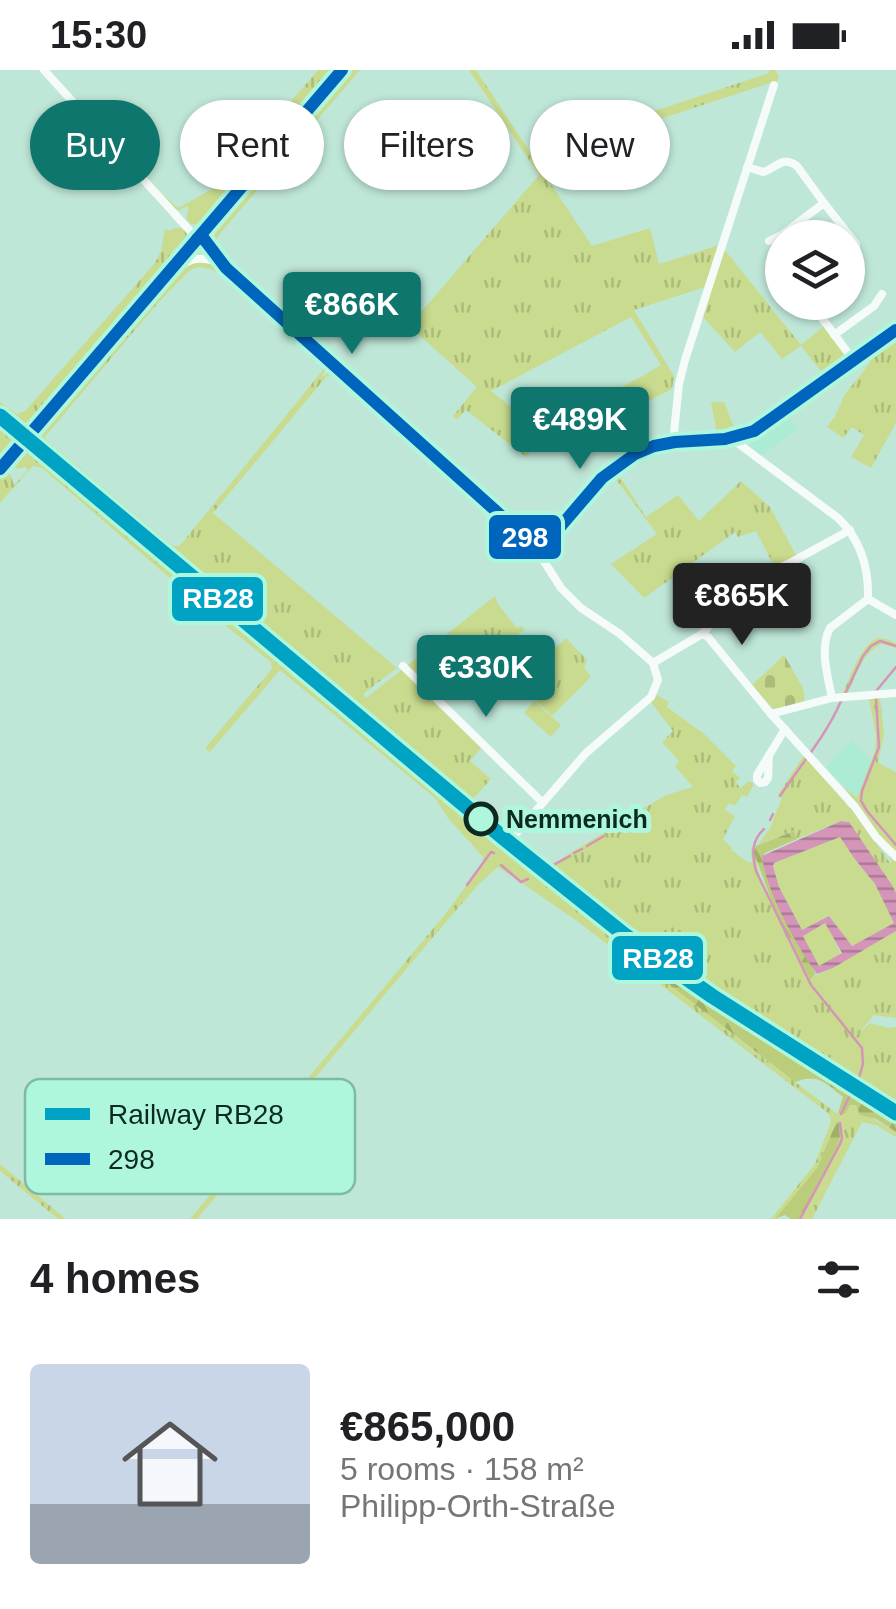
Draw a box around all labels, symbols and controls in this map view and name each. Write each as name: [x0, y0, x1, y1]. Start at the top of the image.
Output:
text: 15:30: [50, 14, 147, 56]
chip: Buy: [30, 100, 160, 190]
chip: Rent: [180, 100, 324, 190]
chip: Filters: [344, 100, 510, 190]
chip: New: [530, 100, 670, 190]
map controls: [765, 220, 865, 320]
button: layers: [765, 220, 865, 320]
pin: €866K: [282, 272, 422, 357]
text: €866K: [305, 286, 399, 322]
pin: €489K: [510, 387, 650, 472]
text: €489K: [533, 401, 627, 437]
line badge: 298: [487, 513, 563, 561]
text: 298: [502, 522, 548, 553]
pin: €865K: [672, 563, 812, 648]
line badge: RB28: [170, 575, 265, 623]
text: €865K: [695, 577, 789, 613]
text: RB28: [182, 583, 254, 614]
pin: €330K: [416, 635, 556, 720]
text: €330K: [439, 649, 533, 685]
marker: Nemmenich: [465, 803, 497, 835]
place label: Nemmenich: [506, 805, 648, 833]
line badge: RB28: [610, 934, 705, 982]
text: RB28: [622, 943, 694, 974]
legend: [25, 1079, 355, 1194]
text: Railway RB28: [108, 1099, 284, 1130]
text: 298: [108, 1144, 155, 1175]
icon: filters: [811, 1252, 866, 1307]
text: 4 homes: [30, 1255, 200, 1302]
text: €865,000: [340, 1403, 515, 1450]
icon: home: [110, 1404, 230, 1524]
text: 5 rooms · 158 m²: [340, 1451, 584, 1487]
text: Philipp-Orth-Straße: [340, 1488, 616, 1524]

